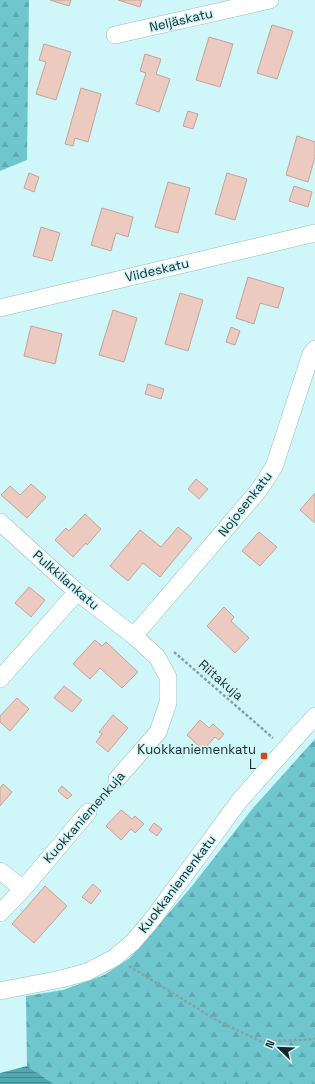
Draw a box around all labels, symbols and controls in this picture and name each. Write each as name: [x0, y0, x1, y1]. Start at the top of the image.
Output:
street label: Neljäskatu: [147, 4, 215, 36]
street label: Viideskatu: [123, 254, 191, 286]
street label: Nojosenkatu: [214, 468, 276, 540]
street label: Pulkkilankatu: [29, 546, 103, 614]
street label: Riitakuja: [195, 656, 247, 704]
place label: Kuokkaniemenkatu L: [137, 741, 256, 773]
marker: Kuokkaniemenkatu L: [259, 751, 269, 761]
street label: Kuokkaniemenkuja: [39, 767, 129, 867]
street label: Kuokkaniemenkatu: [135, 832, 219, 936]
north arrow: [259, 1028, 299, 1068]
text: N: [262, 1038, 278, 1050]

